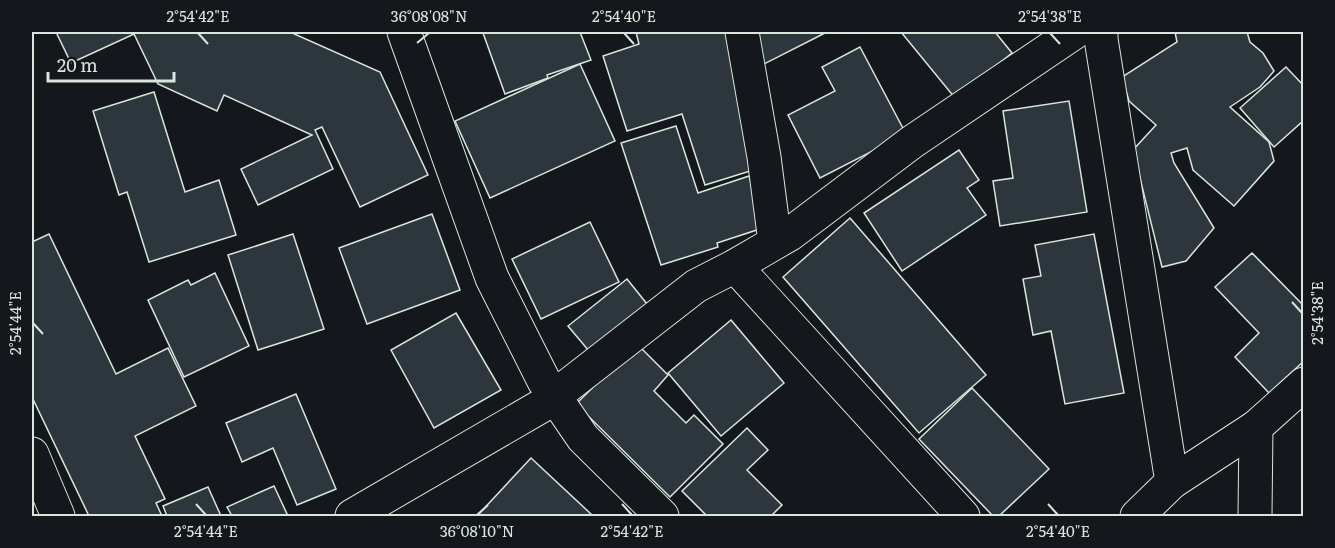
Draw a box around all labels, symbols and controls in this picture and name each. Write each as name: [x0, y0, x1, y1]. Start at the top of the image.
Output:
text: 2°54'42"E: [166, 4, 230, 27]
text: 36°08'08"N: [391, 4, 467, 27]
text: 2°54'40"E: [592, 4, 656, 27]
text: 2°54'38"E: [1018, 4, 1082, 27]
scale bar: [48, 45, 174, 83]
text: 20 m: [57, 51, 98, 78]
text: 2°54'38"E: [1305, 281, 1328, 345]
text: 2°54'44"E: [3, 291, 26, 355]
text: 2°54'44"E: [174, 519, 238, 542]
text: 36°08'10"N: [440, 519, 514, 542]
text: 2°54'42"E: [600, 519, 664, 542]
text: 2°54'40"E: [1026, 519, 1090, 542]

